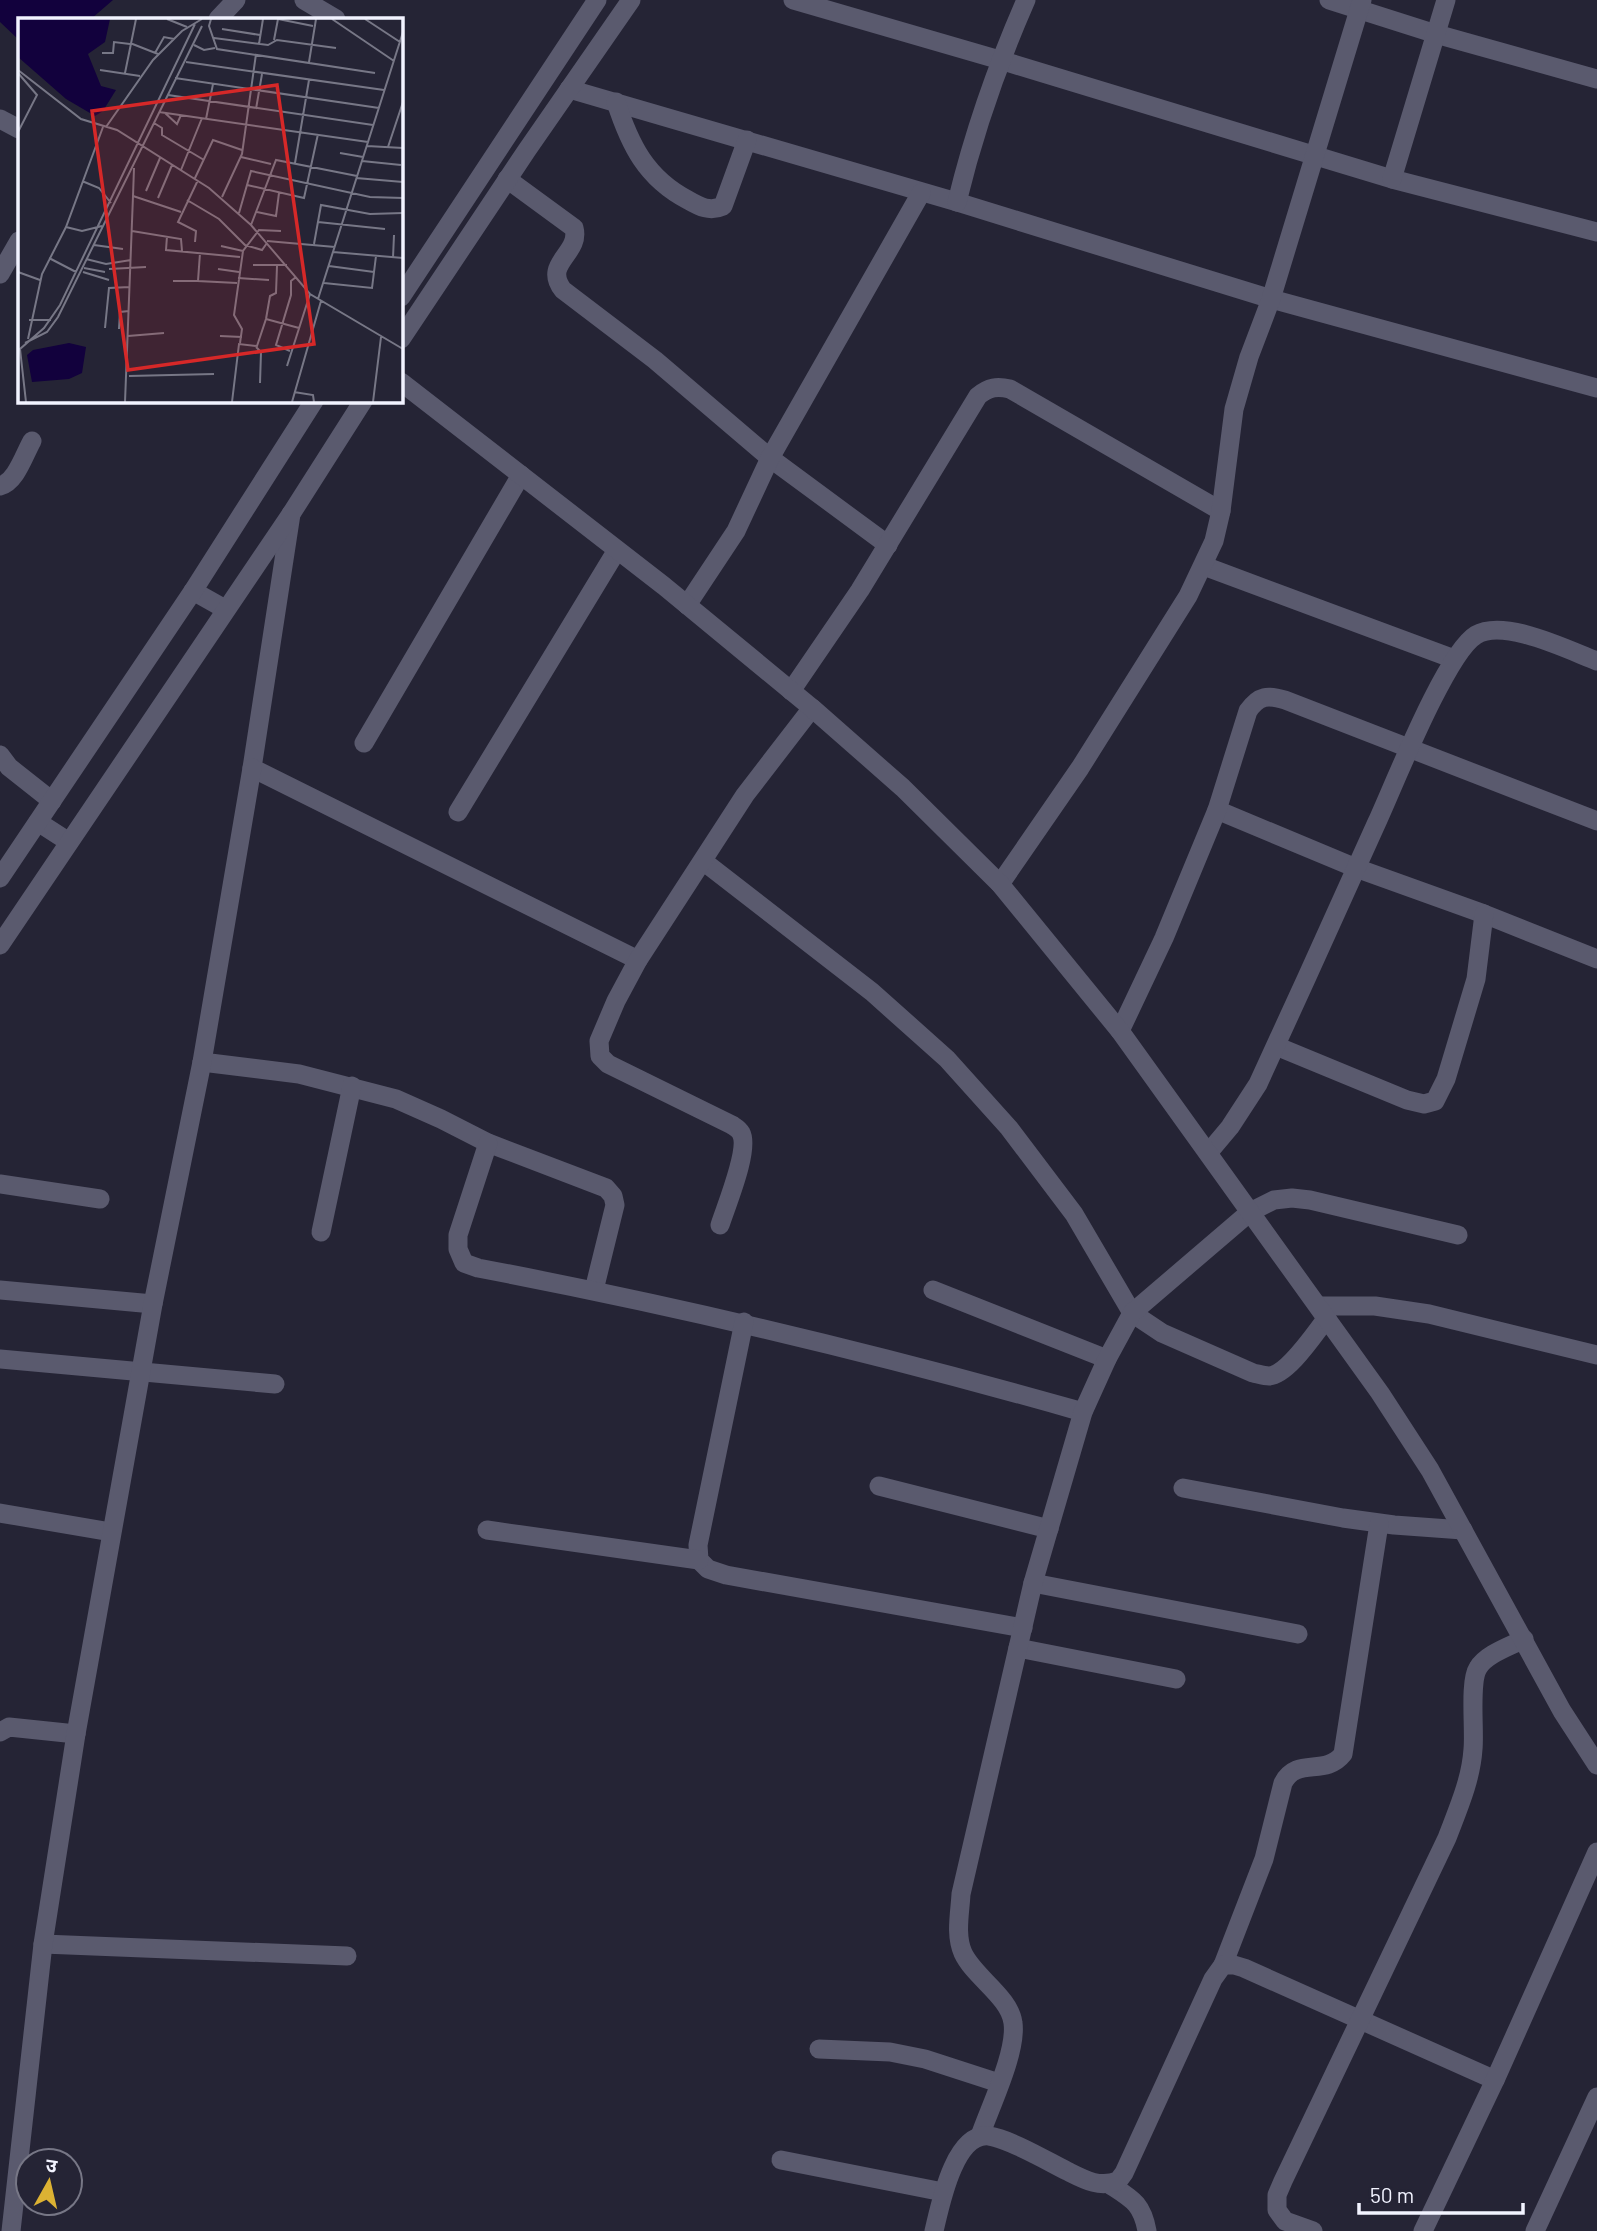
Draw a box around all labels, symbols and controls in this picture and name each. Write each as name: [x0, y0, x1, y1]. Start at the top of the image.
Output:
inset map: [18, 18, 402, 402]
north arrow: [14, 2147, 84, 2217]
text: उ: [44, 2153, 59, 2177]
scale bar: [1359, 2172, 1524, 2216]
text: 50 m: [1370, 2182, 1414, 2207]

